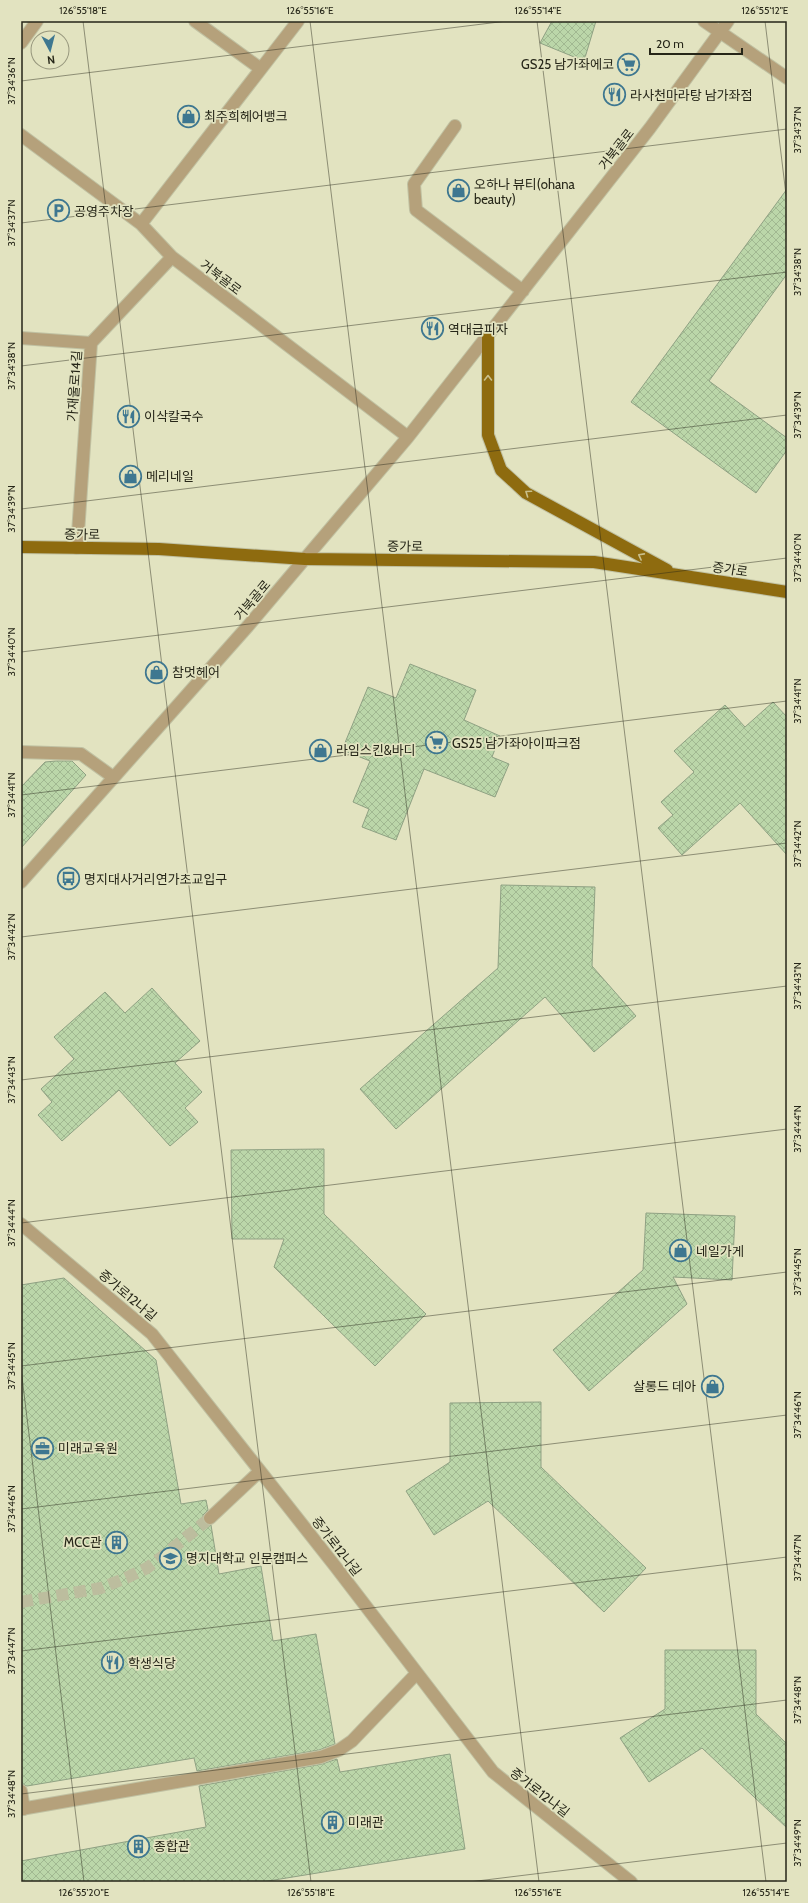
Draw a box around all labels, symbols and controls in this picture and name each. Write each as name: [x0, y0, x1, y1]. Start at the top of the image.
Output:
text: 126°55'18"E: [59, 4, 107, 17]
text: 126°55'16"E: [286, 4, 334, 17]
text: 126°55'14"E: [514, 4, 562, 17]
text: 126°55'12"E: [742, 4, 789, 17]
north arrow: [30, 30, 70, 70]
scale bar: [650, 30, 742, 56]
text: 20 m: [656, 36, 684, 51]
supermarket icon: GS25 남가좌에코: [616, 51, 642, 77]
text: N: [47, 53, 56, 67]
place label: GS25 남가좌에코: [521, 56, 614, 72]
text: 37°34'36"N: [5, 57, 18, 105]
restaurant icon: 라사천마라탕 남가좌점: [602, 82, 628, 108]
place label: 라사천마라탕 남가좌점: [630, 87, 753, 103]
shop icon: 최주희헤어뱅크: [175, 103, 201, 129]
text: 37°34'37"N: [791, 107, 804, 153]
place label: 최주희헤어뱅크: [204, 108, 288, 124]
street label: 거북골로: [595, 125, 637, 173]
place label: 오하나 뷰티(ohana beauty): [474, 176, 575, 207]
shop icon: 오하나 뷰티(ohana beauty): [445, 178, 471, 204]
parking icon: 공영주차장: [46, 198, 72, 224]
text: 37°34'37"N: [5, 200, 18, 246]
place label: 공영주차장: [74, 203, 134, 219]
text: 37°34'38"N: [791, 248, 804, 296]
street label: 거북골로: [197, 256, 245, 298]
restaurant icon: 역대급피자: [419, 316, 445, 342]
place label: 역대급피자: [448, 321, 508, 337]
text: 37°34'38"N: [5, 342, 18, 390]
street label: 가재울로14길: [64, 350, 84, 422]
one-way arrow: [484, 375, 492, 381]
text: 37°34'39"N: [791, 391, 804, 439]
restaurant icon: 이삭칼국수: [115, 403, 141, 429]
place label: 이삭칼국수: [144, 408, 204, 424]
shop icon: 메리네일: [117, 463, 143, 489]
place label: 메리네일: [146, 468, 194, 484]
text: 37°34'39"N: [5, 485, 18, 533]
one-way arrow: [525, 491, 532, 498]
street label: 증가로: [64, 526, 100, 542]
text: 37°34'40"N: [791, 534, 804, 582]
street label: 증가로: [387, 538, 423, 554]
one-way arrow: [638, 553, 645, 561]
street label: 증가로: [711, 558, 749, 580]
street label: 거북골로: [230, 577, 274, 623]
text: 37°34'40"N: [5, 628, 18, 676]
shop icon: 참멋헤어: [143, 659, 169, 685]
place label: 참멋헤어: [172, 664, 220, 680]
text: 37°34'41"N: [791, 678, 804, 724]
supermarket icon: GS25 남가좌아이파크점: [423, 730, 449, 756]
place label: GS25 남가좌아이파크점: [452, 735, 581, 751]
shop icon: 라임스킨&바디: [308, 737, 334, 763]
place label: 라임스킨&바디: [336, 742, 416, 758]
text: 37°34'41"N: [5, 772, 18, 818]
text: 37°34'42"N: [791, 820, 804, 868]
bus stop icon: 명지대사거리연가초교입구: [55, 866, 81, 892]
place label: 명지대사거리연가초교입구: [84, 871, 228, 887]
text: 37°34'42"N: [5, 913, 18, 961]
text: 37°34'43"N: [791, 962, 804, 1010]
text: 37°34'43"N: [5, 1056, 18, 1104]
text: 37°34'44"N: [791, 1105, 804, 1153]
text: 37°34'44"N: [5, 1199, 18, 1247]
shop icon: 네일가게: [667, 1238, 693, 1264]
place label: 네일가게: [696, 1243, 744, 1259]
text: 37°34'45"N: [791, 1248, 804, 1296]
street label: 증가로12나길: [96, 1266, 160, 1324]
text: 37°34'45"N: [5, 1342, 18, 1390]
shop icon: 살롱드 데아: [699, 1373, 725, 1399]
place label: 살롱드 데아: [633, 1378, 696, 1394]
text: 37°34'46"N: [791, 1391, 804, 1439]
office icon: 미래교육원: [29, 1435, 55, 1461]
place label: 미래교육원: [58, 1440, 118, 1456]
text: 37°34'46"N: [5, 1485, 18, 1533]
street label: 증가로12나길: [309, 1513, 365, 1579]
building icon: MCC관: [104, 1529, 130, 1555]
place label: MCC관: [64, 1534, 102, 1550]
text: 37°34'47"N: [791, 1534, 804, 1582]
school or university icon: 명지대학교 인문캠퍼스: [157, 1545, 183, 1571]
place label: 명지대학교 인문캠퍼스: [186, 1550, 309, 1566]
text: 37°34'47"N: [5, 1627, 18, 1675]
restaurant icon: 학생식당: [100, 1650, 126, 1676]
place label: 학생식당: [128, 1655, 176, 1671]
text: 37°34'48"N: [791, 1676, 804, 1724]
street label: 증가로12나길: [507, 1764, 573, 1820]
text: 37°34'48"N: [5, 1770, 18, 1818]
building icon: 미래관: [320, 1809, 346, 1835]
place label: 미래관: [348, 1814, 384, 1830]
text: 37°34'49"N: [791, 1819, 804, 1867]
building icon: 종합관: [126, 1833, 152, 1859]
place label: 종합관: [154, 1838, 190, 1854]
text: 126°55'20"E: [59, 1886, 110, 1899]
text: 126°55'18"E: [287, 1886, 335, 1899]
text: 126°55'16"E: [514, 1886, 562, 1899]
text: 126°55'14"E: [742, 1886, 790, 1899]

